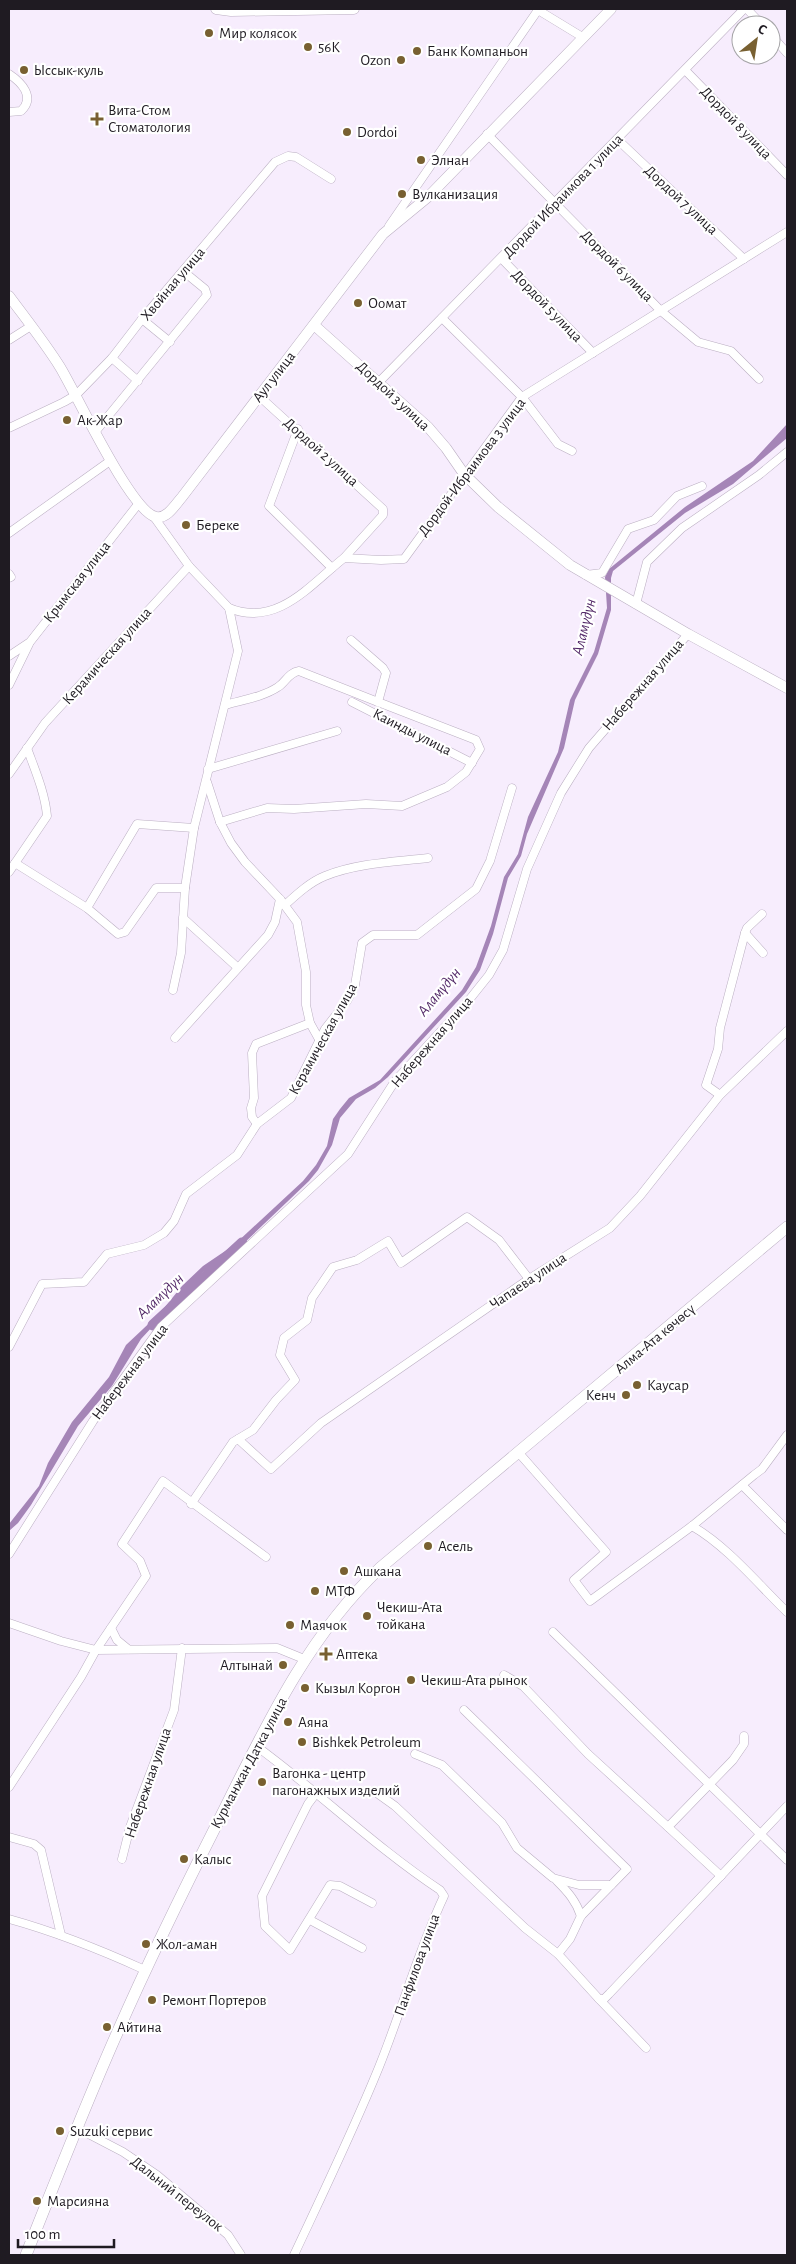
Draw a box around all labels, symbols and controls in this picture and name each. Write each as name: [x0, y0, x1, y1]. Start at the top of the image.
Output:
north arrow: [731, 15, 781, 65]
text: С: [755, 22, 769, 38]
place label: Мир колясок: [219, 26, 297, 41]
marker: Мир колясок: [203, 27, 215, 39]
place label: 56К: [318, 40, 340, 55]
marker: 56К: [302, 41, 314, 53]
place label: Банк Компаньон: [427, 44, 528, 59]
marker: Банк Компаньон: [411, 45, 423, 57]
place label: Ozon: [361, 53, 391, 68]
marker: Ozon: [395, 54, 407, 66]
place label: Ыссык-куль: [34, 63, 104, 78]
marker: Ыссык-куль: [18, 64, 30, 76]
street label: Дордой 8 улица: [698, 84, 774, 162]
place label: Вита-Стом Стоматология: [108, 103, 191, 135]
marker: Вита-Стом Стоматология: [90, 112, 104, 126]
place label: Dordoi: [357, 125, 398, 140]
marker: Dordoi: [341, 126, 353, 138]
street label: Дордой Ибраимова 1 улица: [500, 131, 626, 261]
place label: Элнан: [431, 153, 469, 168]
marker: Элнан: [415, 154, 427, 166]
street label: Дордой 7 улица: [642, 162, 721, 238]
place label: Вулканизация: [412, 187, 498, 202]
marker: Вулканизация: [396, 188, 408, 200]
street label: Дордой 6 улица: [578, 227, 656, 305]
street label: Хвойная улица: [138, 244, 208, 324]
street label: Дордой 5 улица: [509, 267, 585, 345]
place label: Оомат: [368, 296, 407, 311]
marker: Оомат: [352, 297, 364, 309]
street label: Аул улица: [250, 349, 298, 405]
street label: Дордой 3 улица: [354, 358, 433, 434]
street label: Дордой-Ибраимова 3 улица: [415, 395, 529, 539]
place label: Ак-Жар: [77, 413, 123, 428]
marker: Ак-Жар: [61, 414, 73, 426]
street label: Дордой 2 улица: [281, 415, 361, 489]
place label: Береке: [196, 518, 240, 533]
marker: Береке: [180, 519, 192, 531]
street label: Крымская улица: [41, 538, 113, 626]
water label: Аламүдүн: [569, 597, 600, 658]
street label: Керамическая улица: [60, 604, 154, 707]
street label: Набережная улица: [599, 636, 687, 734]
street label: Каинды улица: [370, 706, 454, 758]
water label: Аламүдүн: [414, 965, 464, 1021]
street label: Керамическая улица: [286, 981, 360, 1097]
street label: Набережная улица: [388, 993, 476, 1091]
street label: Чапаева улица: [487, 1250, 569, 1312]
water label: Аламүдүн: [133, 1270, 187, 1323]
street label: Алма-Ата көчөсү: [612, 1301, 698, 1377]
street label: Набережная улица: [89, 1321, 171, 1423]
place label: Каусар: [647, 1378, 689, 1393]
marker: Каусар: [631, 1379, 643, 1391]
place label: Кенч: [586, 1388, 616, 1403]
marker: Кенч: [620, 1389, 632, 1401]
place label: Асель: [438, 1539, 473, 1554]
marker: Асель: [422, 1540, 434, 1552]
place label: Ашкана: [354, 1564, 401, 1579]
marker: Ашкана: [338, 1565, 350, 1577]
place label: МТФ: [325, 1584, 355, 1599]
marker: МТФ: [309, 1585, 321, 1597]
place label: Чекиш-Ата тойкана: [376, 1600, 442, 1632]
marker: Чекиш-Ата тойкана: [361, 1610, 373, 1622]
place label: Маячок: [300, 1618, 347, 1633]
marker: Маячок: [284, 1619, 296, 1631]
place label: Аптека: [336, 1647, 378, 1662]
marker: Аптека: [320, 1648, 332, 1660]
place label: Алтынай: [220, 1658, 273, 1673]
marker: Алтынай: [277, 1659, 289, 1671]
place label: Чекиш-Ата рынок: [421, 1673, 527, 1688]
marker: Чекиш-Ата рынок: [405, 1674, 417, 1686]
place label: Кызыл Коргон: [315, 1681, 401, 1696]
marker: Кызыл Коргон: [299, 1682, 311, 1694]
street label: Курманжан Датка улица: [208, 1695, 290, 1831]
place label: Аяна: [298, 1715, 329, 1730]
marker: Аяна: [282, 1716, 294, 1728]
street label: Набережная улица: [122, 1726, 174, 1840]
place label: Bishkek Petroleum: [312, 1735, 421, 1750]
marker: Bishkek Petroleum: [296, 1736, 308, 1748]
place label: Вагонка - центр пагонажных изделий: [272, 1766, 400, 1798]
marker: Вагонка - центр пагонажных изделий: [256, 1776, 268, 1788]
place label: Калыс: [194, 1852, 232, 1867]
marker: Калыс: [178, 1853, 190, 1865]
street label: Панфилова улица: [392, 1912, 442, 2018]
place label: Жол-аман: [156, 1937, 217, 1952]
marker: Жол-аман: [140, 1938, 152, 1950]
place label: Ремонт Портеров: [162, 1993, 267, 2008]
marker: Ремонт Портеров: [146, 1994, 158, 2006]
place label: Айтина: [117, 2020, 162, 2035]
marker: Айтина: [101, 2021, 113, 2033]
place label: Suzuki сервис: [70, 2124, 153, 2139]
marker: Suzuki сервис: [54, 2125, 66, 2137]
street label: Дальний переулок: [128, 2154, 226, 2234]
place label: Марсияна: [47, 2194, 109, 2209]
marker: Марсияна: [31, 2195, 43, 2207]
scale bar: [18, 2216, 114, 2248]
text: 100 m: [25, 2227, 60, 2242]

